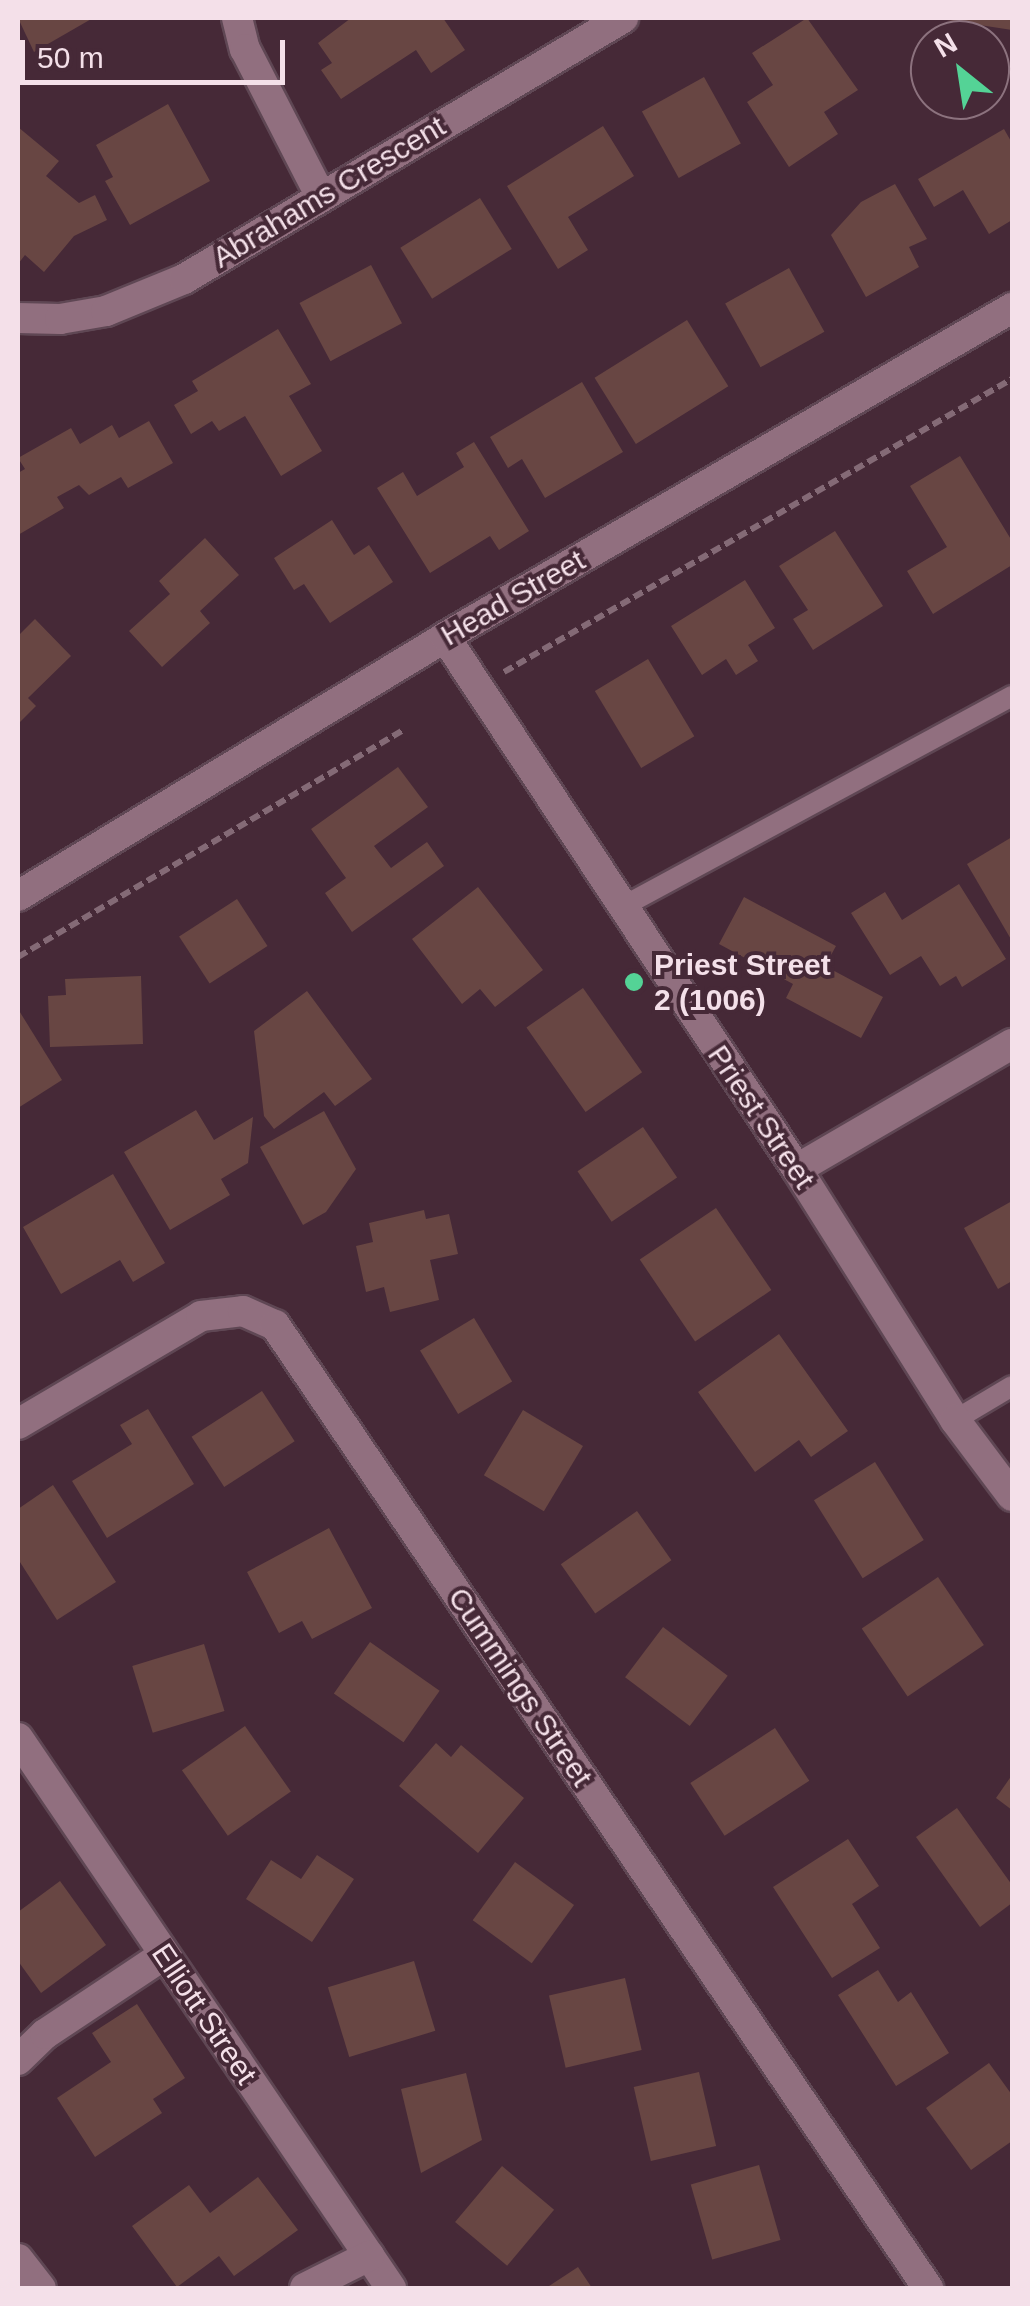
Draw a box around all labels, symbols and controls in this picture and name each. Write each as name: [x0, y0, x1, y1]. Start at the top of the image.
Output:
scale bar: [25, 20, 290, 82]
north arrow: [910, 20, 1010, 120]
text: N: [929, 27, 962, 64]
text: 50 m: [37, 41, 104, 74]
street label: Abrahams Crescent: [206, 108, 452, 276]
street label: Head Street: [435, 542, 591, 654]
place label: Priest Street 2 (1006): [654, 947, 831, 1018]
marker: Priest Street 2 (1006): [623, 971, 645, 993]
street label: Priest Street: [700, 1039, 822, 1195]
street label: Cummings Street: [440, 1581, 600, 1793]
street label: Elliott Street: [144, 1937, 264, 2091]

